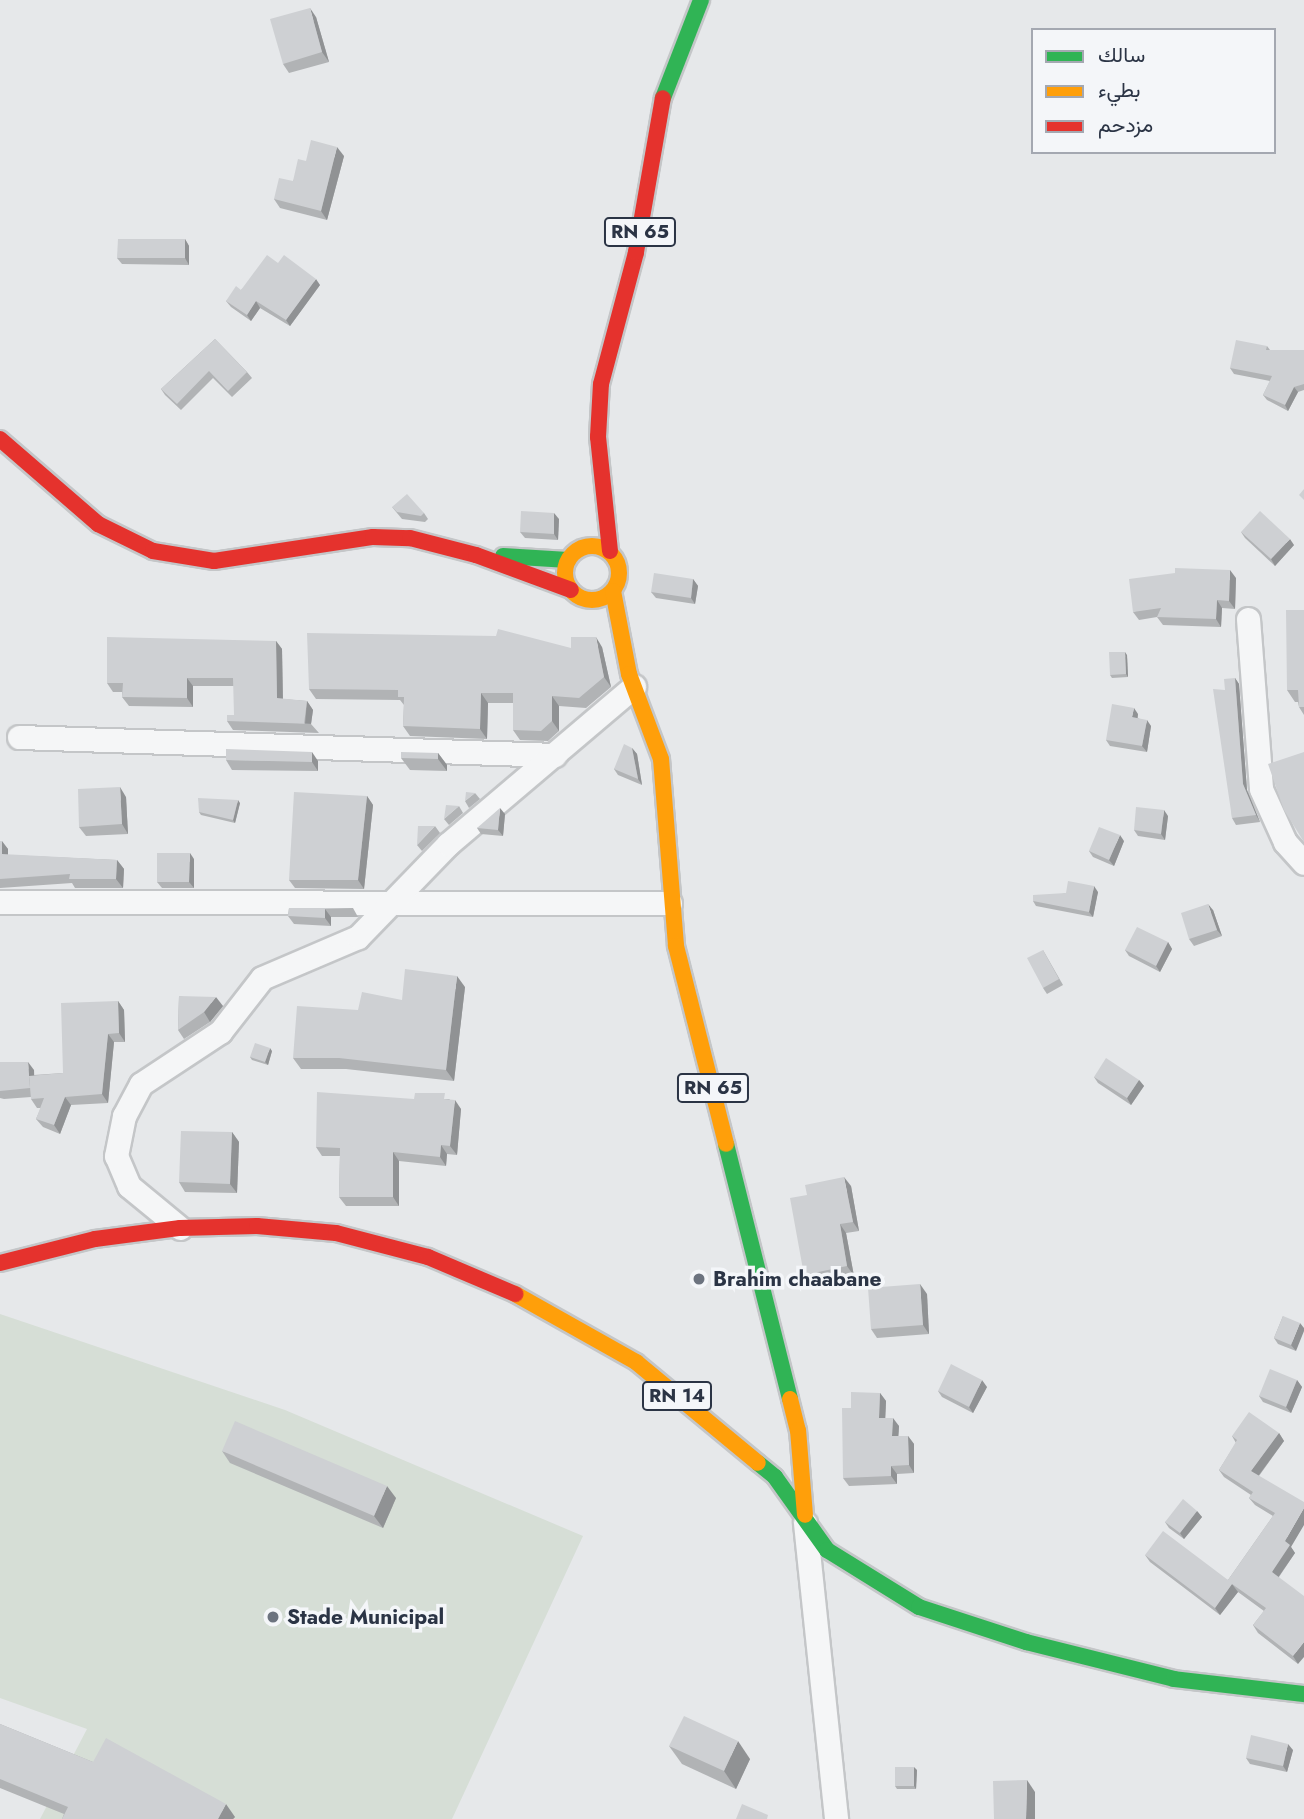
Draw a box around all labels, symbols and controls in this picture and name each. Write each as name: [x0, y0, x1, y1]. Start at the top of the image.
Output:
legend: [1031, 28, 1276, 154]
text: سالك: [1098, 40, 1145, 70]
text: بطيء: [1098, 75, 1141, 105]
text: مزدحم: [1098, 110, 1153, 140]
road number: RN 65: [603, 216, 677, 248]
road number: RN 65: [676, 1072, 750, 1104]
place label: Brahim chaabane: [713, 1266, 882, 1292]
marker: Brahim chaabane: [691, 1271, 707, 1287]
road number: RN 14: [640, 1380, 714, 1412]
place label: Stade Municipal: [287, 1604, 444, 1630]
marker: Stade Municipal: [265, 1609, 281, 1625]

